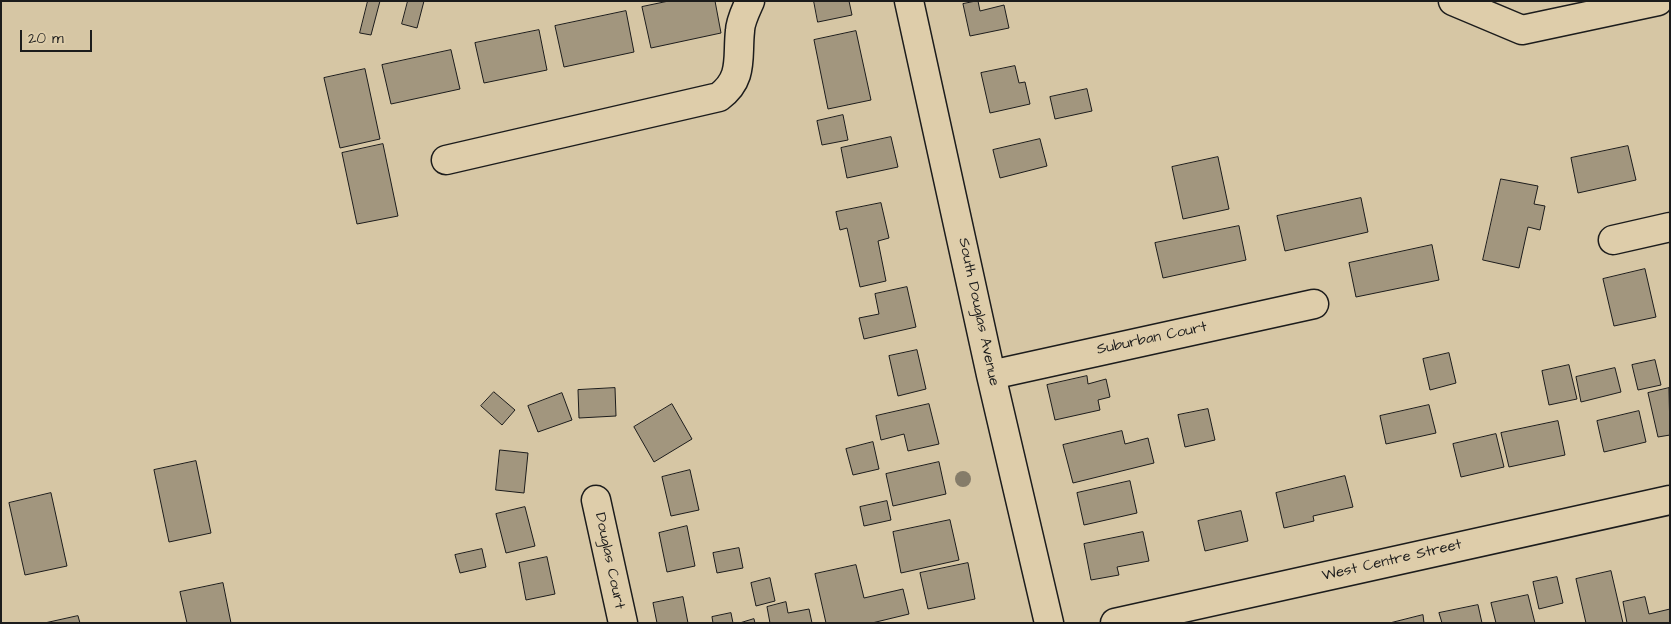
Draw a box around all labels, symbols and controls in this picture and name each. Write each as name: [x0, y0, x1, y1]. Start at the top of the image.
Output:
scale bar: [22, 20, 95, 52]
text: 20 m: [28, 28, 64, 49]
street label: South Douglas Avenue: [954, 236, 1002, 388]
street label: Suburban Court: [1095, 319, 1209, 359]
street label: Douglas Court: [590, 511, 628, 611]
street label: West Centre Street: [1320, 536, 1464, 586]

